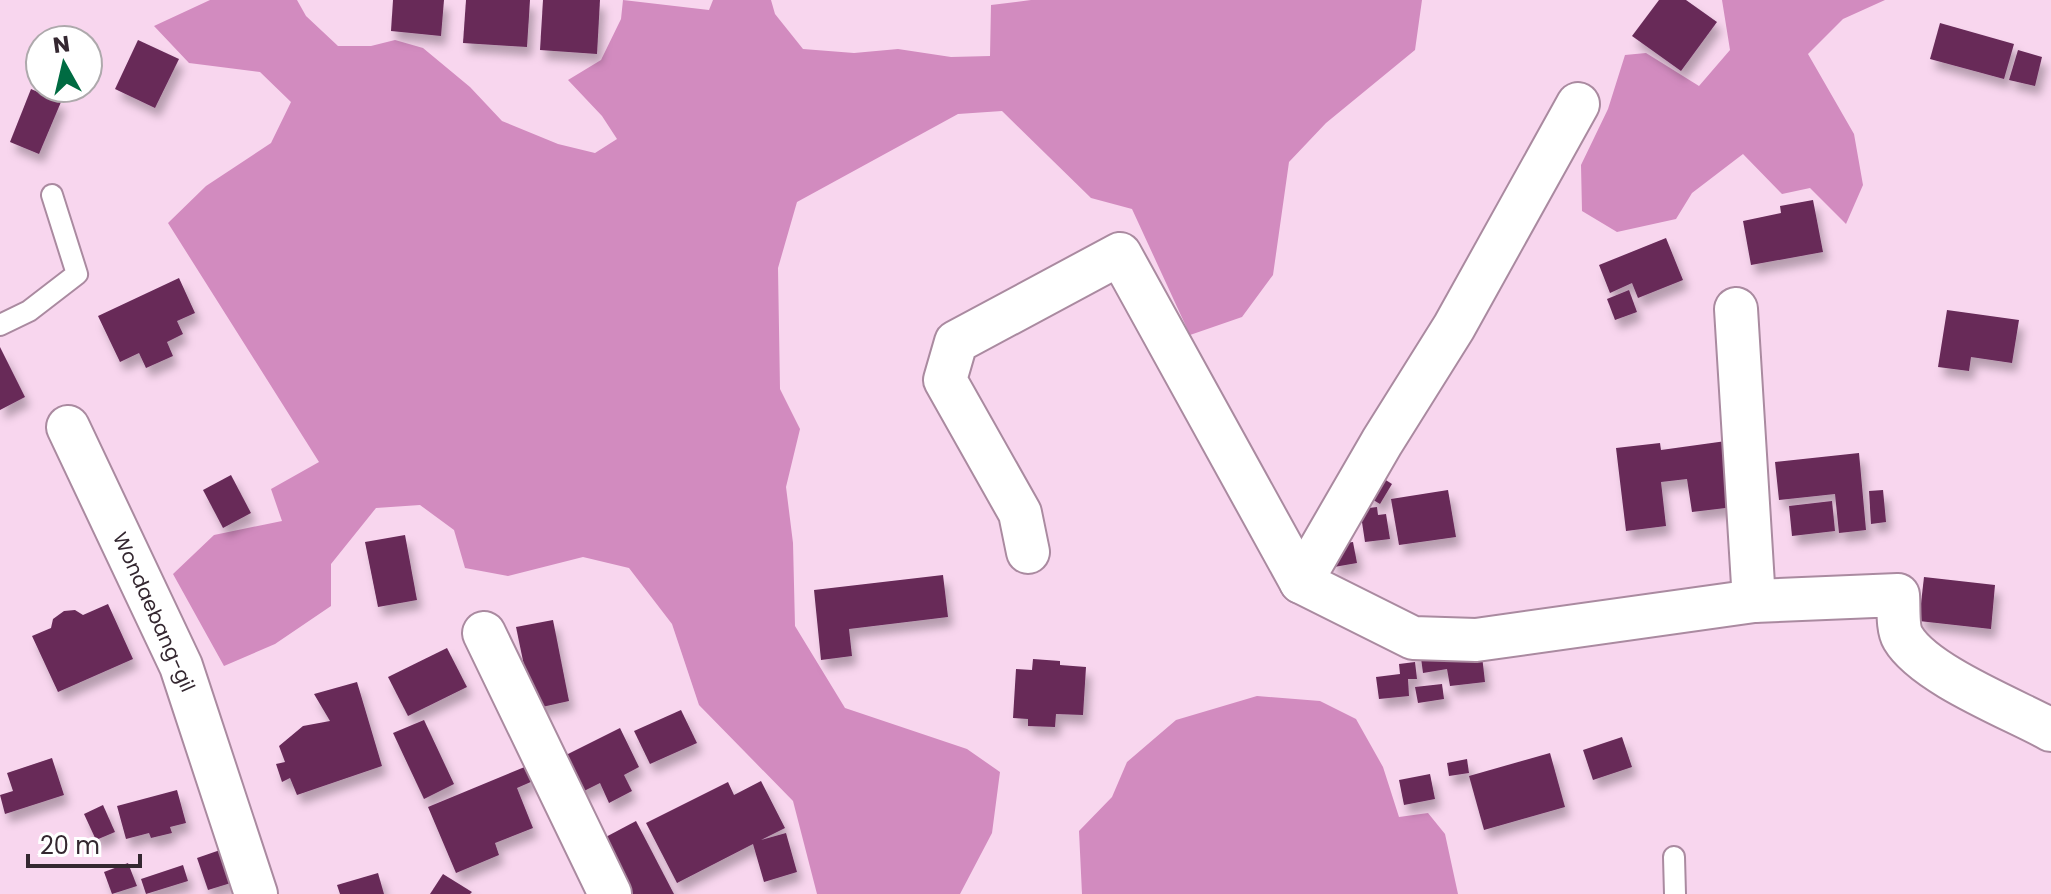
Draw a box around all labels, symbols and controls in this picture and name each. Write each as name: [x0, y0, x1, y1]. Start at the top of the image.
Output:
north arrow: [24, 24, 104, 104]
text: N: [51, 28, 72, 61]
street label: Wondaebang-gil: [106, 528, 202, 696]
scale bar: [28, 818, 140, 868]
text: 20 m: [40, 829, 100, 862]

